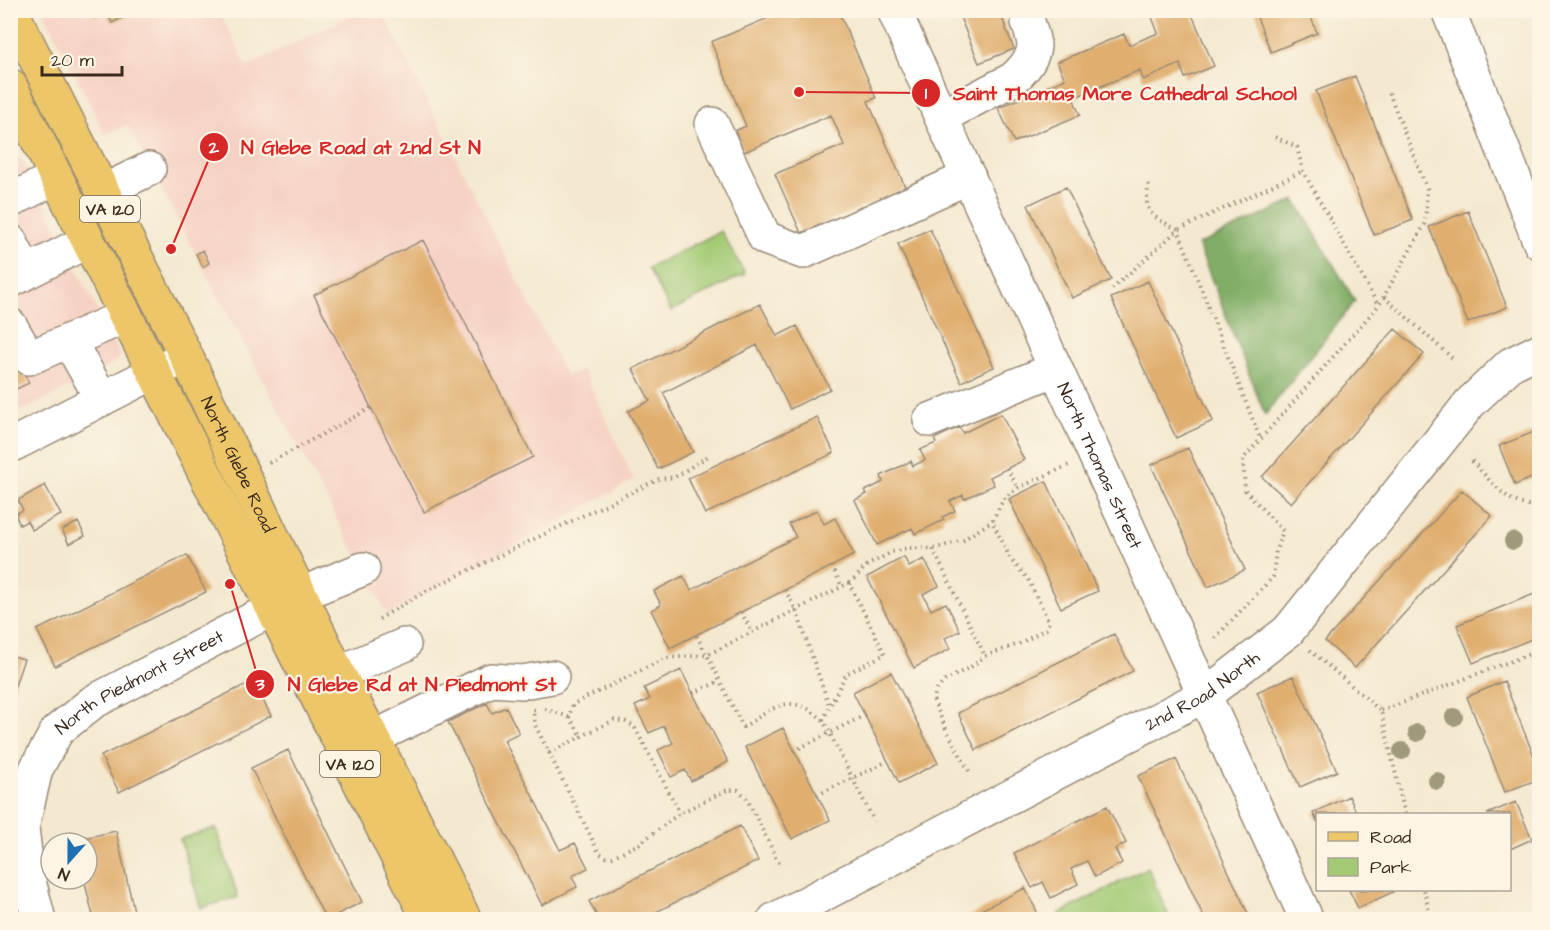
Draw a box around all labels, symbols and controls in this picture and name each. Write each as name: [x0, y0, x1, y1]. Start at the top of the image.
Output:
scale bar: [42, 39, 122, 77]
text: 20 m: [51, 48, 94, 73]
callout: Saint Thomas More Cathedral School: [911, 74, 1309, 112]
text: Saint Thomas More Cathedral School: [952, 80, 1297, 108]
text: 1: [925, 81, 928, 106]
callout: N Glebe Road at 2nd St N: [199, 128, 493, 166]
text: N Glebe Road at 2nd St N: [241, 134, 481, 162]
text: 2: [208, 135, 220, 160]
road number: VA 120: [80, 196, 140, 222]
street label: North Thomas Street: [1051, 379, 1148, 554]
street label: North Glebe Road: [194, 392, 281, 537]
street label: North Piedmont Street: [50, 624, 229, 741]
street label: 2nd Road North: [1141, 645, 1265, 737]
callout: N Glebe Rd at N Piedmont St: [245, 665, 568, 703]
text: N Glebe Rd at N Piedmont St: [288, 671, 557, 699]
text: 3: [254, 672, 265, 697]
road number: VA 120: [320, 751, 380, 777]
legend: [1316, 813, 1511, 891]
text: Road: [1370, 825, 1411, 850]
north arrow: [39, 831, 99, 891]
text: Park: [1370, 855, 1412, 880]
text: N: [55, 862, 73, 886]

